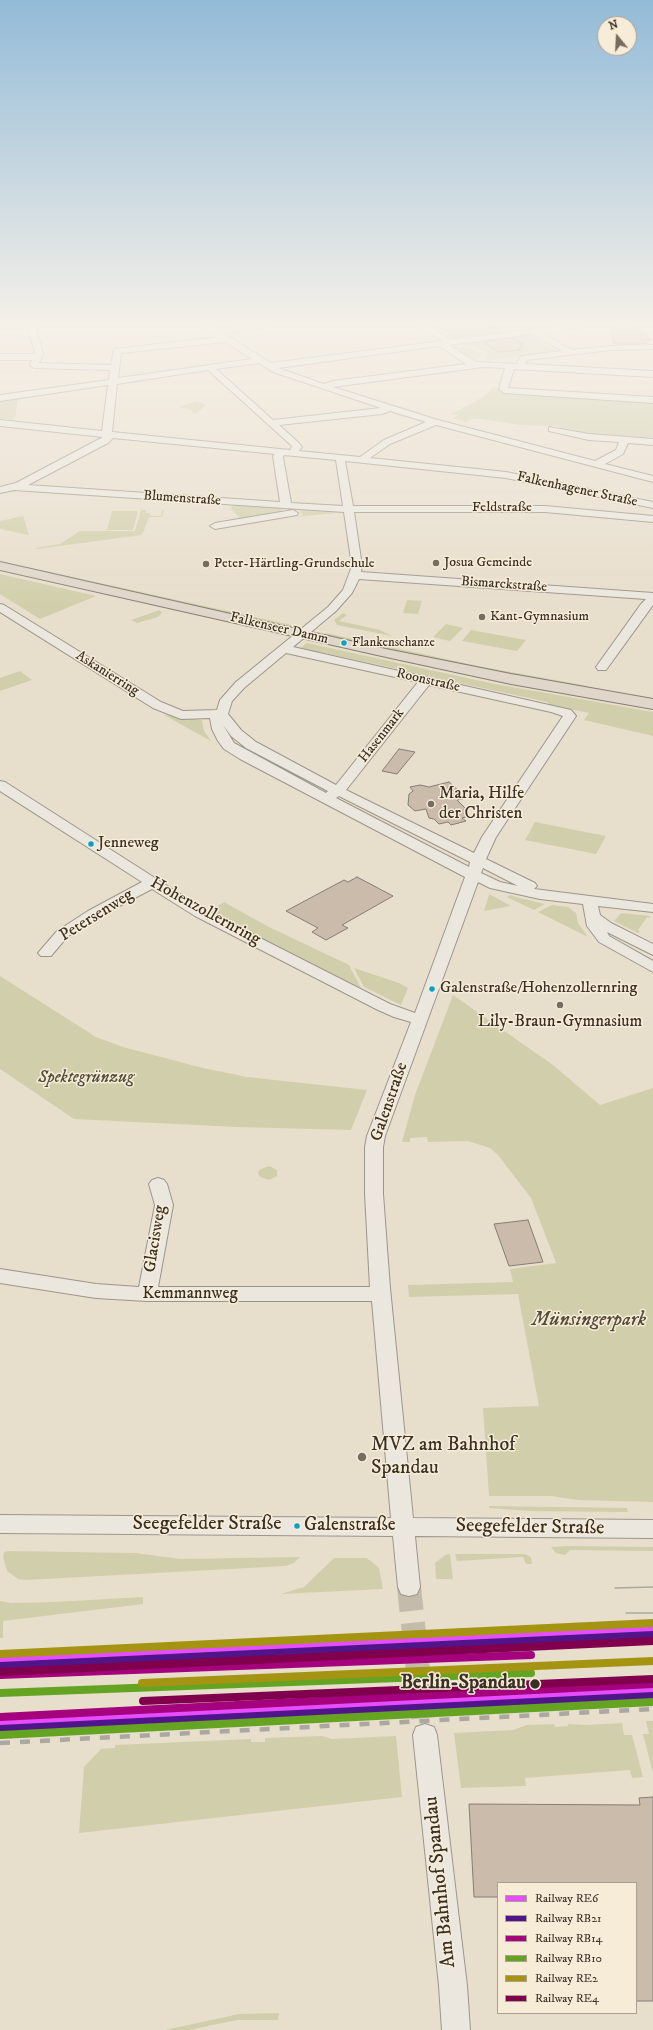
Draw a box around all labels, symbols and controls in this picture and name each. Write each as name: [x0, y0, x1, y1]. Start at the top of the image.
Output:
north arrow: [597, 16, 637, 56]
text: N: [607, 17, 620, 34]
street label: Falkenhagener Straße: [515, 469, 639, 511]
street label: Blumenstraße: [143, 488, 221, 510]
street label: Feldstraße: [472, 500, 532, 516]
place label: Josua Gemeinde: [444, 555, 532, 571]
place label: Peter-Härtling-Grundschule: [214, 556, 375, 572]
marker: Josua Gemeinde: [431, 558, 441, 568]
marker: Peter-Härtling-Grundschule: [201, 559, 211, 569]
street label: Bismarckstraße: [460, 574, 548, 596]
place label: Kant-Gymnasium: [490, 609, 589, 625]
street label: Falkenseer Damm: [228, 610, 330, 648]
marker: Kant-Gymnasium: [477, 612, 487, 622]
place label: Flankenschanze: [352, 635, 435, 651]
marker: Flankenschanze: [339, 638, 349, 648]
street label: Askanierring: [72, 648, 142, 700]
street label: Roonstraße: [395, 666, 461, 696]
street label: Hasenmark: [356, 706, 408, 766]
place label: Maria, Hilfe der Christen: [439, 784, 524, 824]
marker: Maria, Hilfe der Christen: [426, 799, 436, 809]
place label: Jenneweg: [98, 834, 159, 854]
marker: Jenneweg: [86, 839, 96, 849]
street label: Hohenzollernring: [146, 873, 264, 951]
street label: Petersenweg: [56, 885, 138, 947]
place label: Galenstraße/Hohenzollernring: [440, 979, 637, 999]
marker: Galenstraße/Hohenzollernring: [427, 984, 437, 994]
marker: Lily-Braun-Gymnasium: [555, 1000, 565, 1010]
place label: Lily-Braun-Gymnasium: [478, 1012, 642, 1032]
street label: Galenstraße: [367, 1060, 413, 1144]
park label: Spektegrünzug: [38, 1068, 134, 1088]
street label: Glacisweg: [141, 1204, 171, 1274]
street label: Kemmannweg: [142, 1284, 238, 1304]
park label: Münsingerpark: [532, 1309, 646, 1333]
place label: MVZ am Bahnhof Spandau: [371, 1434, 515, 1481]
marker: MVZ am Bahnhof Spandau: [356, 1451, 368, 1463]
street label: Seegefelder Straße: [133, 1513, 281, 1537]
place label: Galenstraße: [304, 1515, 396, 1537]
street label: Seegefelder Straße: [455, 1515, 605, 1541]
marker: Galenstraße: [292, 1521, 302, 1531]
place label: Berlin-Spandau: [400, 1672, 526, 1696]
marker: Berlin-Spandau: [528, 1677, 542, 1691]
street label: Am Bahnhof Spandau: [420, 1795, 462, 1969]
legend: [497, 1882, 637, 2014]
text: Railway RE6: [535, 1891, 598, 1906]
text: Railway RB21: [535, 1911, 602, 1926]
text: Railway RB14: [535, 1931, 603, 1946]
text: Railway RB10: [535, 1951, 602, 1966]
text: Railway RE2: [535, 1971, 598, 1986]
text: Railway RE4: [535, 1991, 599, 2006]

